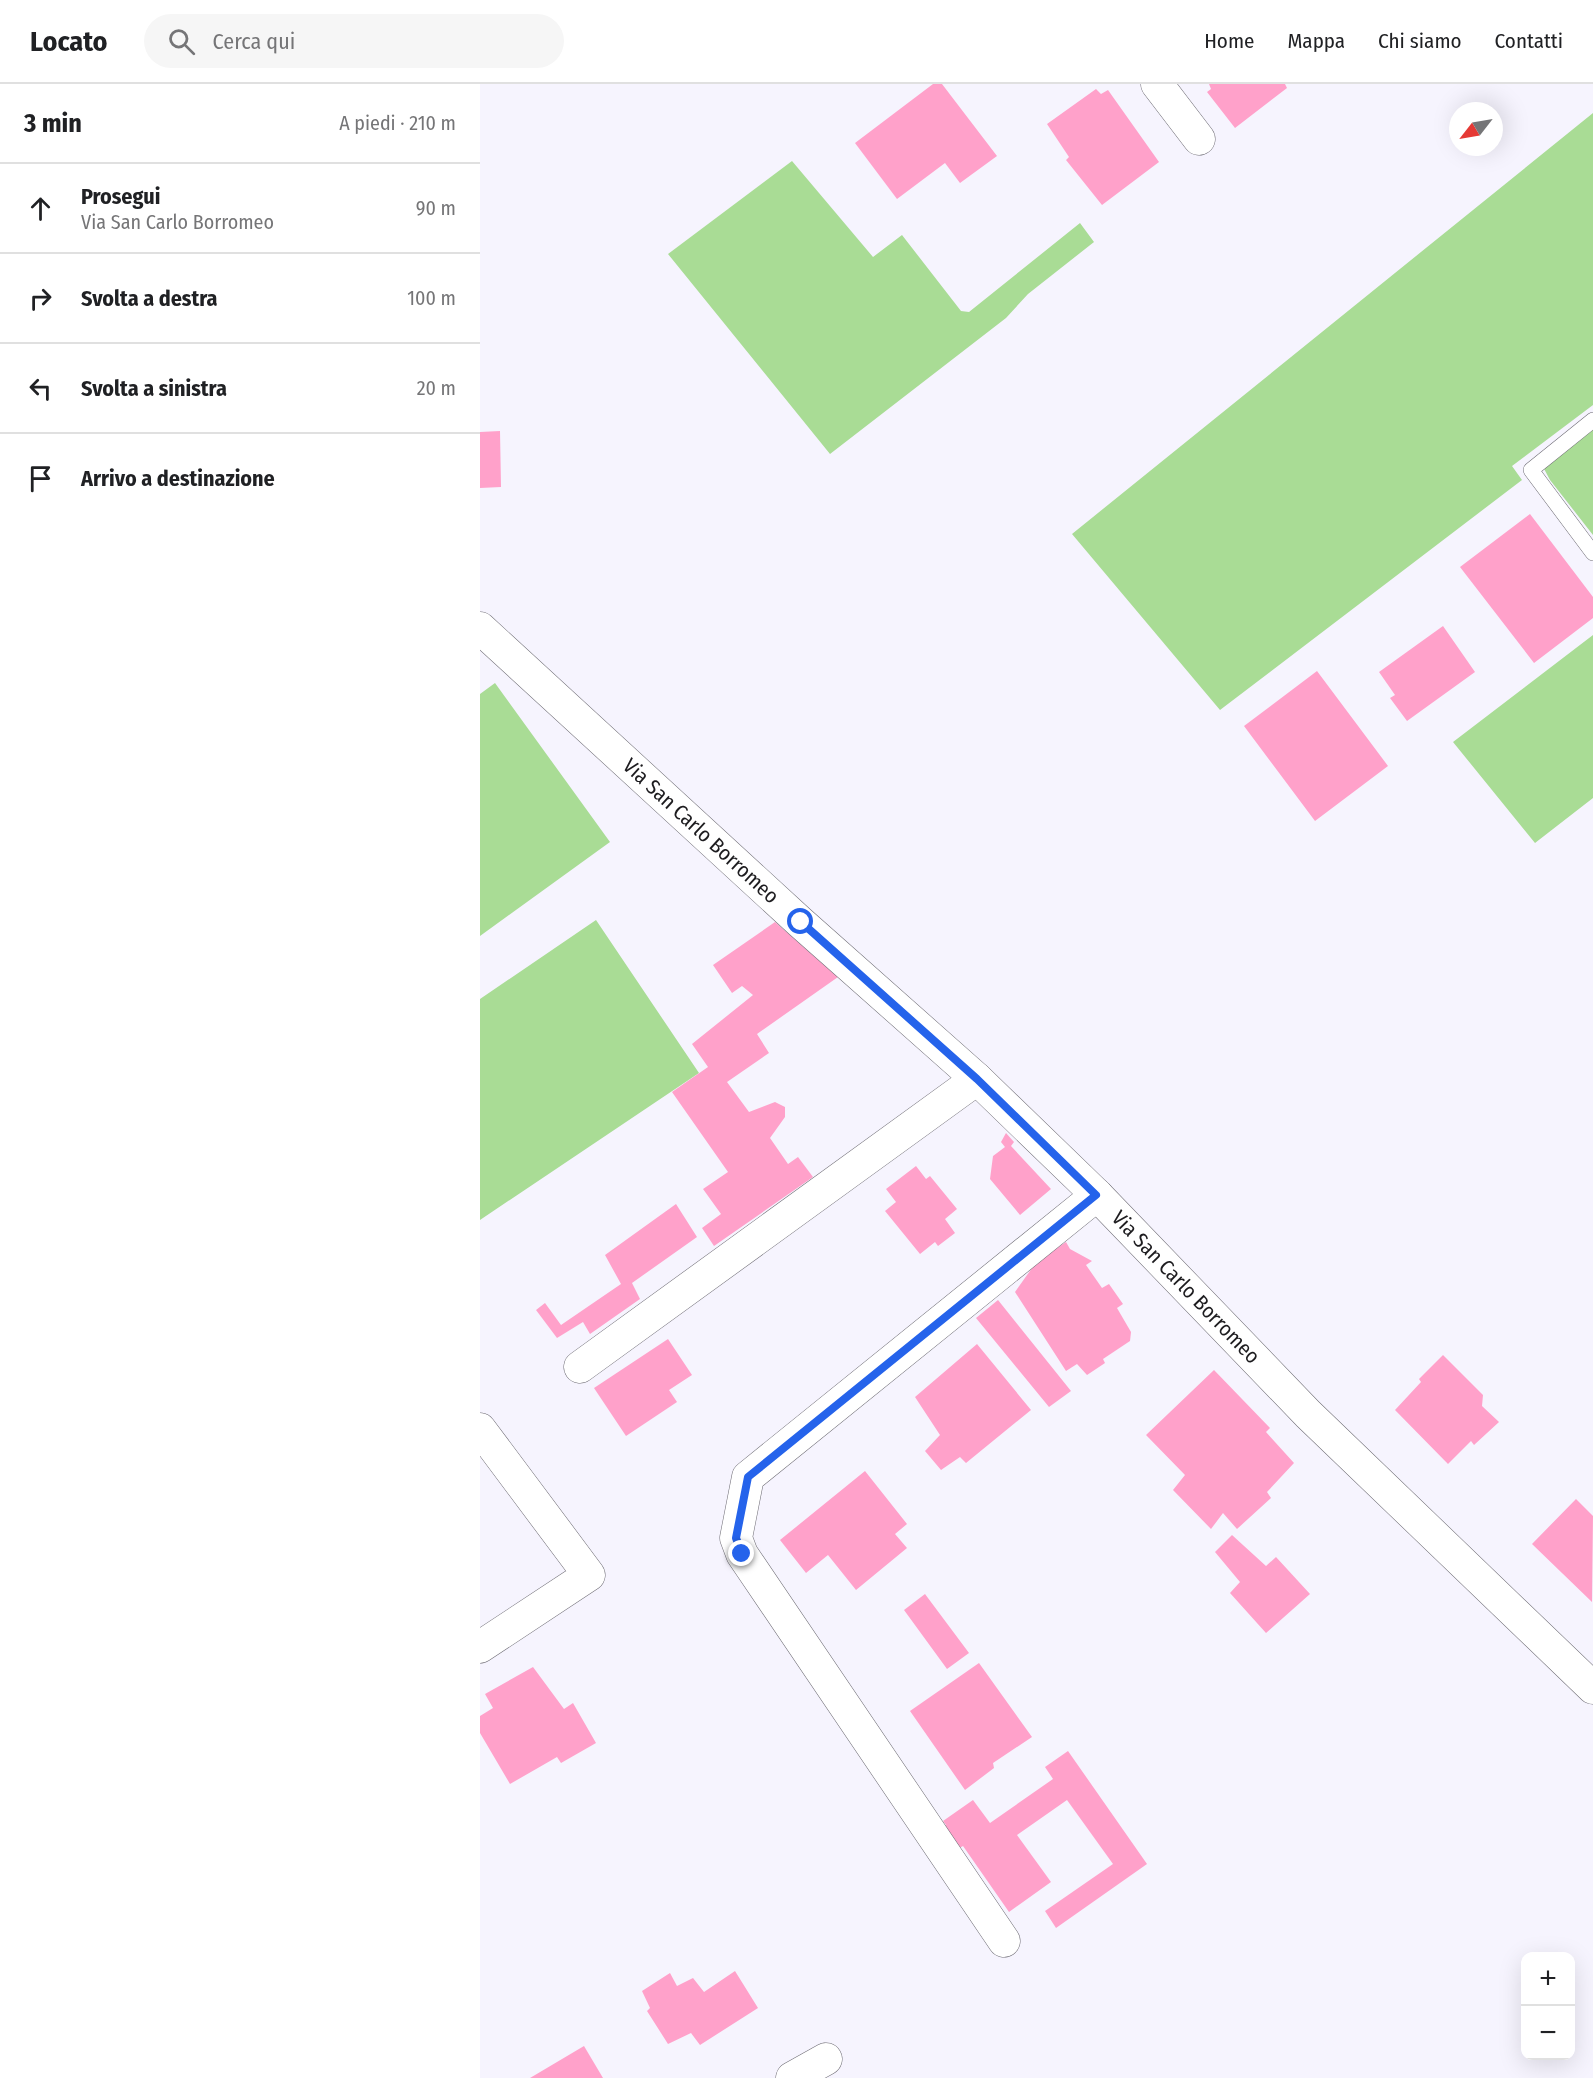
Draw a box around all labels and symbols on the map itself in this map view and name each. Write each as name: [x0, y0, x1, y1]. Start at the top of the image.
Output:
north arrow: [1449, 102, 1503, 156]
street label: Via San Carlo Borromeo: [617, 753, 784, 909]
route start: [787, 908, 813, 934]
street label: Via San Carlo Borromeo: [1106, 1205, 1265, 1369]
route end: [728, 1540, 754, 1566]

